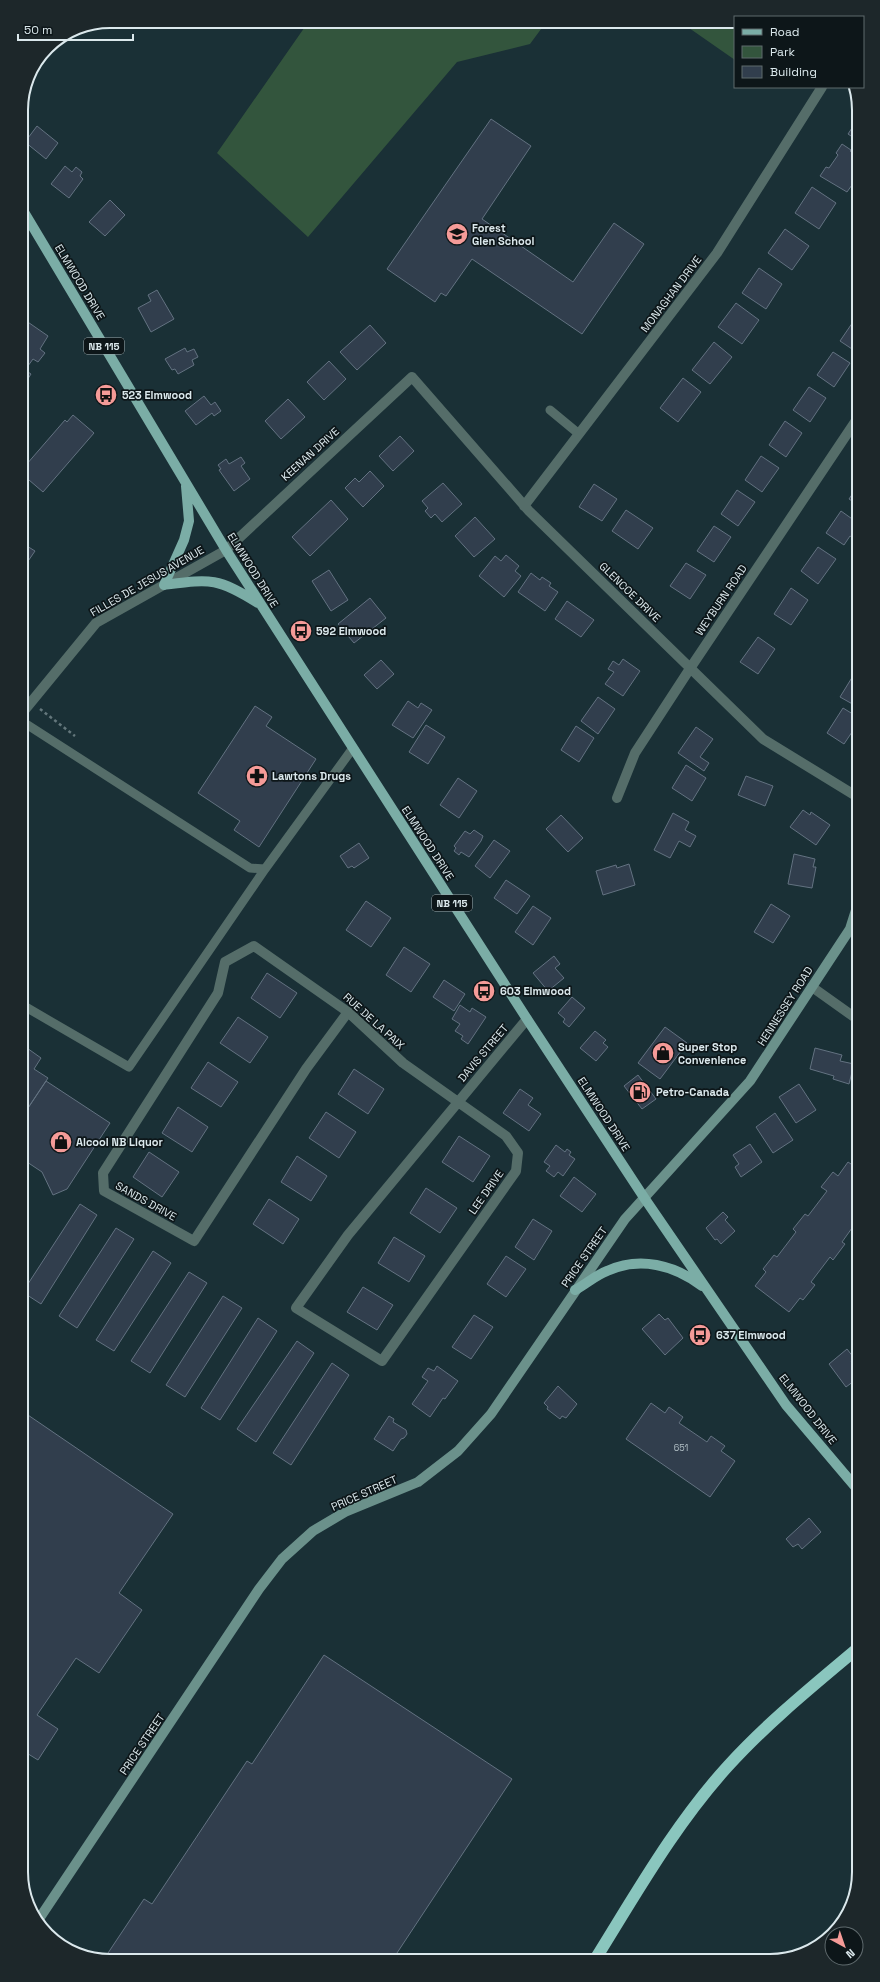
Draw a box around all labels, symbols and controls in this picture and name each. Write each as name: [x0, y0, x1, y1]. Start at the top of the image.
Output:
scale bar: [18, 16, 133, 42]
legend: [734, 16, 864, 88]
text: 50 m: [24, 22, 52, 38]
text: Road: [770, 24, 799, 40]
text: Park: [770, 44, 795, 60]
text: Building: [770, 64, 817, 80]
school or university icon: Forest Glen School: [444, 221, 470, 247]
place label: Forest Glen School: [472, 221, 534, 248]
street label: ELMWOOD DRIVE: [52, 242, 108, 322]
street label: MONAGHAN DRIVE: [638, 253, 704, 335]
road number: NB 115: [84, 338, 124, 354]
bus stop icon: 523 Elmwood: [93, 382, 119, 408]
place label: 523 Elmwood: [122, 388, 192, 402]
street label: KEENAN DRIVE: [278, 424, 342, 484]
street label: ELMWOOD DRIVE: [224, 530, 282, 610]
street label: FILLES DE JESUS AVENUE: [88, 543, 206, 619]
street label: GLENCOE DRIVE: [596, 559, 664, 625]
street label: WEYBURN ROAD: [692, 562, 750, 638]
bus stop icon: 592 Elmwood: [288, 618, 314, 644]
place label: 592 Elmwood: [316, 624, 386, 638]
pharmacy icon: Lawtons Drugs: [244, 763, 270, 789]
place label: Lawtons Drugs: [272, 769, 351, 783]
street label: ELMWOOD DRIVE: [399, 803, 457, 883]
road number: NB 115: [432, 895, 472, 911]
street label: HENNESSEY ROAD: [754, 964, 816, 1048]
bus stop icon: 603 Elmwood: [471, 978, 497, 1004]
place label: 603 Elmwood: [500, 984, 571, 998]
street label: RUE DE LA PAIX: [340, 990, 408, 1052]
street label: DAVIS STREET: [455, 1021, 512, 1085]
shop icon: Super Stop Convenience: [650, 1040, 676, 1066]
place label: Super Stop Convenience: [678, 1040, 746, 1067]
street label: ELMWOOD DRIVE: [575, 1074, 633, 1154]
fuel station icon: Petro-Canada: [627, 1079, 653, 1105]
place label: Petro-Canada: [656, 1085, 730, 1099]
shop icon: Alcool NB Liquor: [48, 1129, 74, 1155]
place label: Alcool NB Liquor: [76, 1135, 163, 1149]
street label: LEE DRIVE: [466, 1167, 506, 1217]
street label: SANDS DRIVE: [113, 1178, 179, 1224]
street label: PRICE STREET: [558, 1223, 610, 1290]
bus stop icon: 637 Elmwood: [687, 1322, 713, 1348]
place label: 637 Elmwood: [716, 1328, 786, 1342]
street label: ELMWOOD DRIVE: [776, 1371, 840, 1447]
house number: 651: [674, 1442, 689, 1454]
street label: PRICE STREET: [329, 1472, 400, 1514]
street label: PRICE STREET: [116, 1710, 168, 1777]
north arrow: [824, 1926, 864, 1966]
text: N: [843, 1946, 858, 1961]

